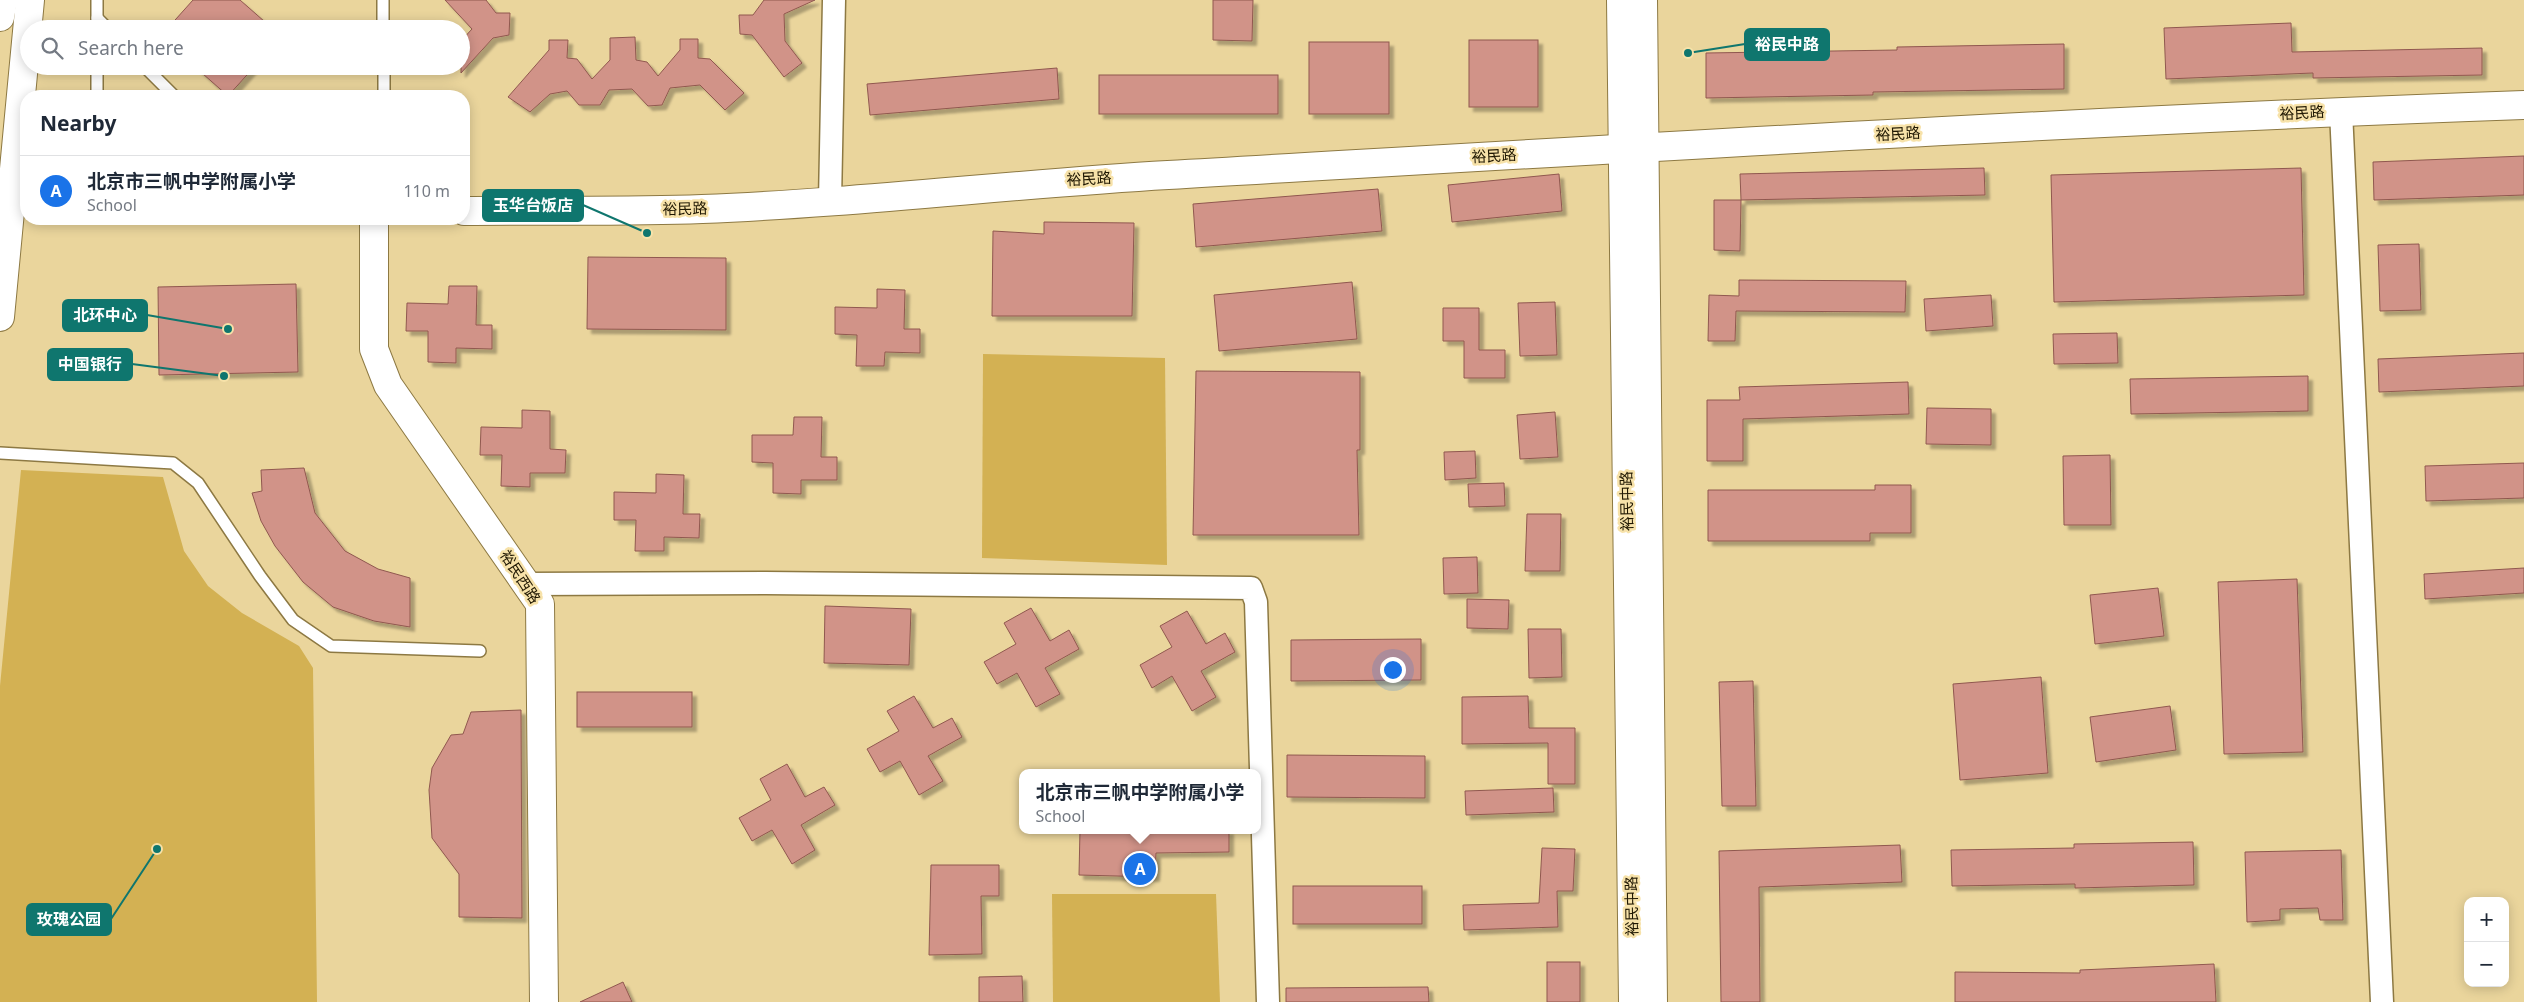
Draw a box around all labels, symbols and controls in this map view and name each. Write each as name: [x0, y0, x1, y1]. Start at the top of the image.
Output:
search box: [20, 20, 470, 75]
callout: 裕民中路: [1745, 29, 1829, 60]
text: 裕民中路: [1755, 33, 1819, 55]
icon: search: [38, 34, 66, 62]
text: Search here: [78, 35, 184, 61]
street label: 裕民路: [2279, 101, 2325, 123]
text: Nearby: [40, 109, 116, 137]
street label: 裕民路: [1875, 122, 1921, 144]
street label: 裕民路: [1471, 144, 1517, 166]
street label: 裕民路: [1066, 167, 1112, 189]
text: 北京市三帆中学附属小学: [87, 168, 296, 194]
text: A: [50, 180, 62, 202]
text: 110 m: [403, 180, 450, 202]
callout: 玉华台饭店: [483, 190, 583, 221]
text: School: [87, 194, 137, 216]
text: 玉华台饭店: [493, 194, 573, 216]
street label: 裕民路: [662, 198, 708, 218]
callout: 北环中心: [63, 300, 147, 331]
text: 北环中心: [73, 304, 137, 326]
callout: 中国银行: [48, 349, 132, 380]
text: 中国银行: [58, 353, 122, 375]
street label: 裕民中路: [1615, 471, 1637, 531]
street label: 裕民西路: [496, 546, 546, 607]
your location: [1380, 657, 1406, 683]
popup: [1019, 769, 1261, 834]
text: 北京市三帆中学附属小学: [1035, 779, 1245, 805]
text: School: [1035, 805, 1085, 827]
pin: A: [1124, 850, 1156, 888]
street label: 裕民中路: [1620, 876, 1642, 936]
map controls: [2464, 897, 2509, 987]
button: +: [2464, 897, 2509, 942]
callout: 玫瑰公园: [27, 904, 111, 935]
text: 玫瑰公园: [37, 908, 101, 930]
button: −: [2464, 942, 2509, 987]

